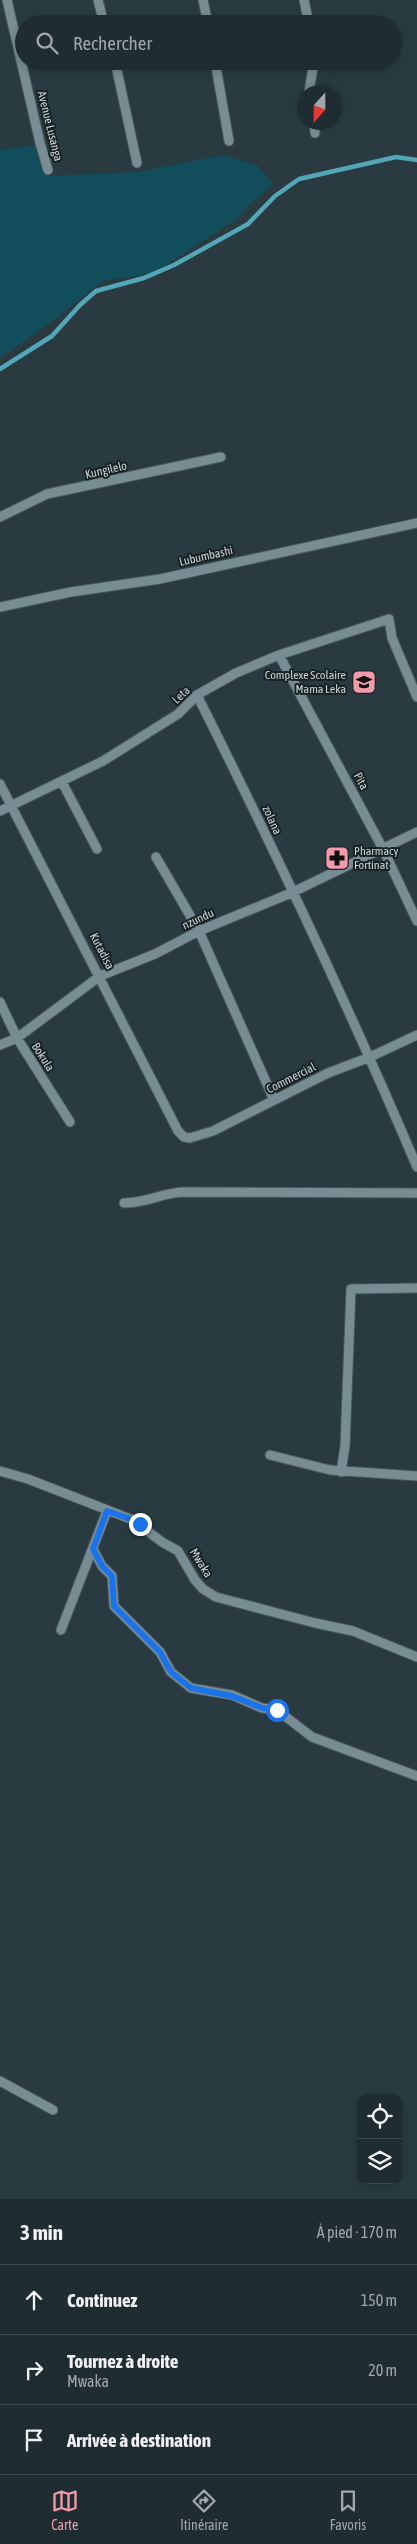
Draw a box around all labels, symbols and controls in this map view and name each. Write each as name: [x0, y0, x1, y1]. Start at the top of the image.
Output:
search box: [15, 15, 402, 70]
icon: search: [33, 29, 61, 57]
text: Rechercher: [73, 32, 152, 54]
north arrow: [297, 85, 342, 130]
street label: Avenue Lusanga: [35, 90, 65, 162]
street label: Kungilelo: [84, 458, 129, 482]
street label: Lubumbashi: [178, 543, 234, 569]
place label: Complexe Scolaire Mama Leka: [265, 668, 346, 696]
school or university icon: Complexe Scolaire Mama Leka: [351, 669, 377, 695]
street label: Leta: [169, 683, 193, 707]
street label: Pita: [351, 770, 371, 792]
street label: zolana: [260, 803, 284, 837]
place label: Pharmacy Fortinat: [354, 844, 398, 872]
pharmacy icon: Pharmacy Fortinat: [324, 845, 350, 871]
street label: nzundu: [180, 906, 216, 932]
street label: Kutadisa: [87, 931, 117, 971]
street label: Bokula: [29, 1040, 57, 1074]
street label: Commercial: [264, 1059, 319, 1096]
route end: [129, 1513, 152, 1536]
street label: Mwaka: [187, 1546, 215, 1580]
route start: [266, 1699, 289, 1722]
map controls: [357, 2094, 402, 2184]
button: locate: [357, 2094, 402, 2139]
button: layers: [357, 2139, 402, 2184]
text: 3 min: [20, 2220, 63, 2244]
text: À pied · 170 m: [317, 2223, 397, 2241]
icon: ahead: [20, 2286, 48, 2314]
text: Continuez: [67, 2289, 137, 2311]
text: 150 m: [361, 2291, 397, 2309]
text: Tournez à droite: [67, 2350, 178, 2372]
icon: right: [20, 2356, 48, 2384]
text: 20 m: [368, 2361, 397, 2379]
text: Mwaka: [67, 2372, 109, 2390]
icon: arrive: [20, 2426, 48, 2454]
text: Arrivée à destination: [67, 2429, 211, 2451]
tab: Carte: [51, 2487, 79, 2533]
tab: Itinéraire: [180, 2487, 228, 2533]
tab: Favoris: [330, 2487, 366, 2533]

